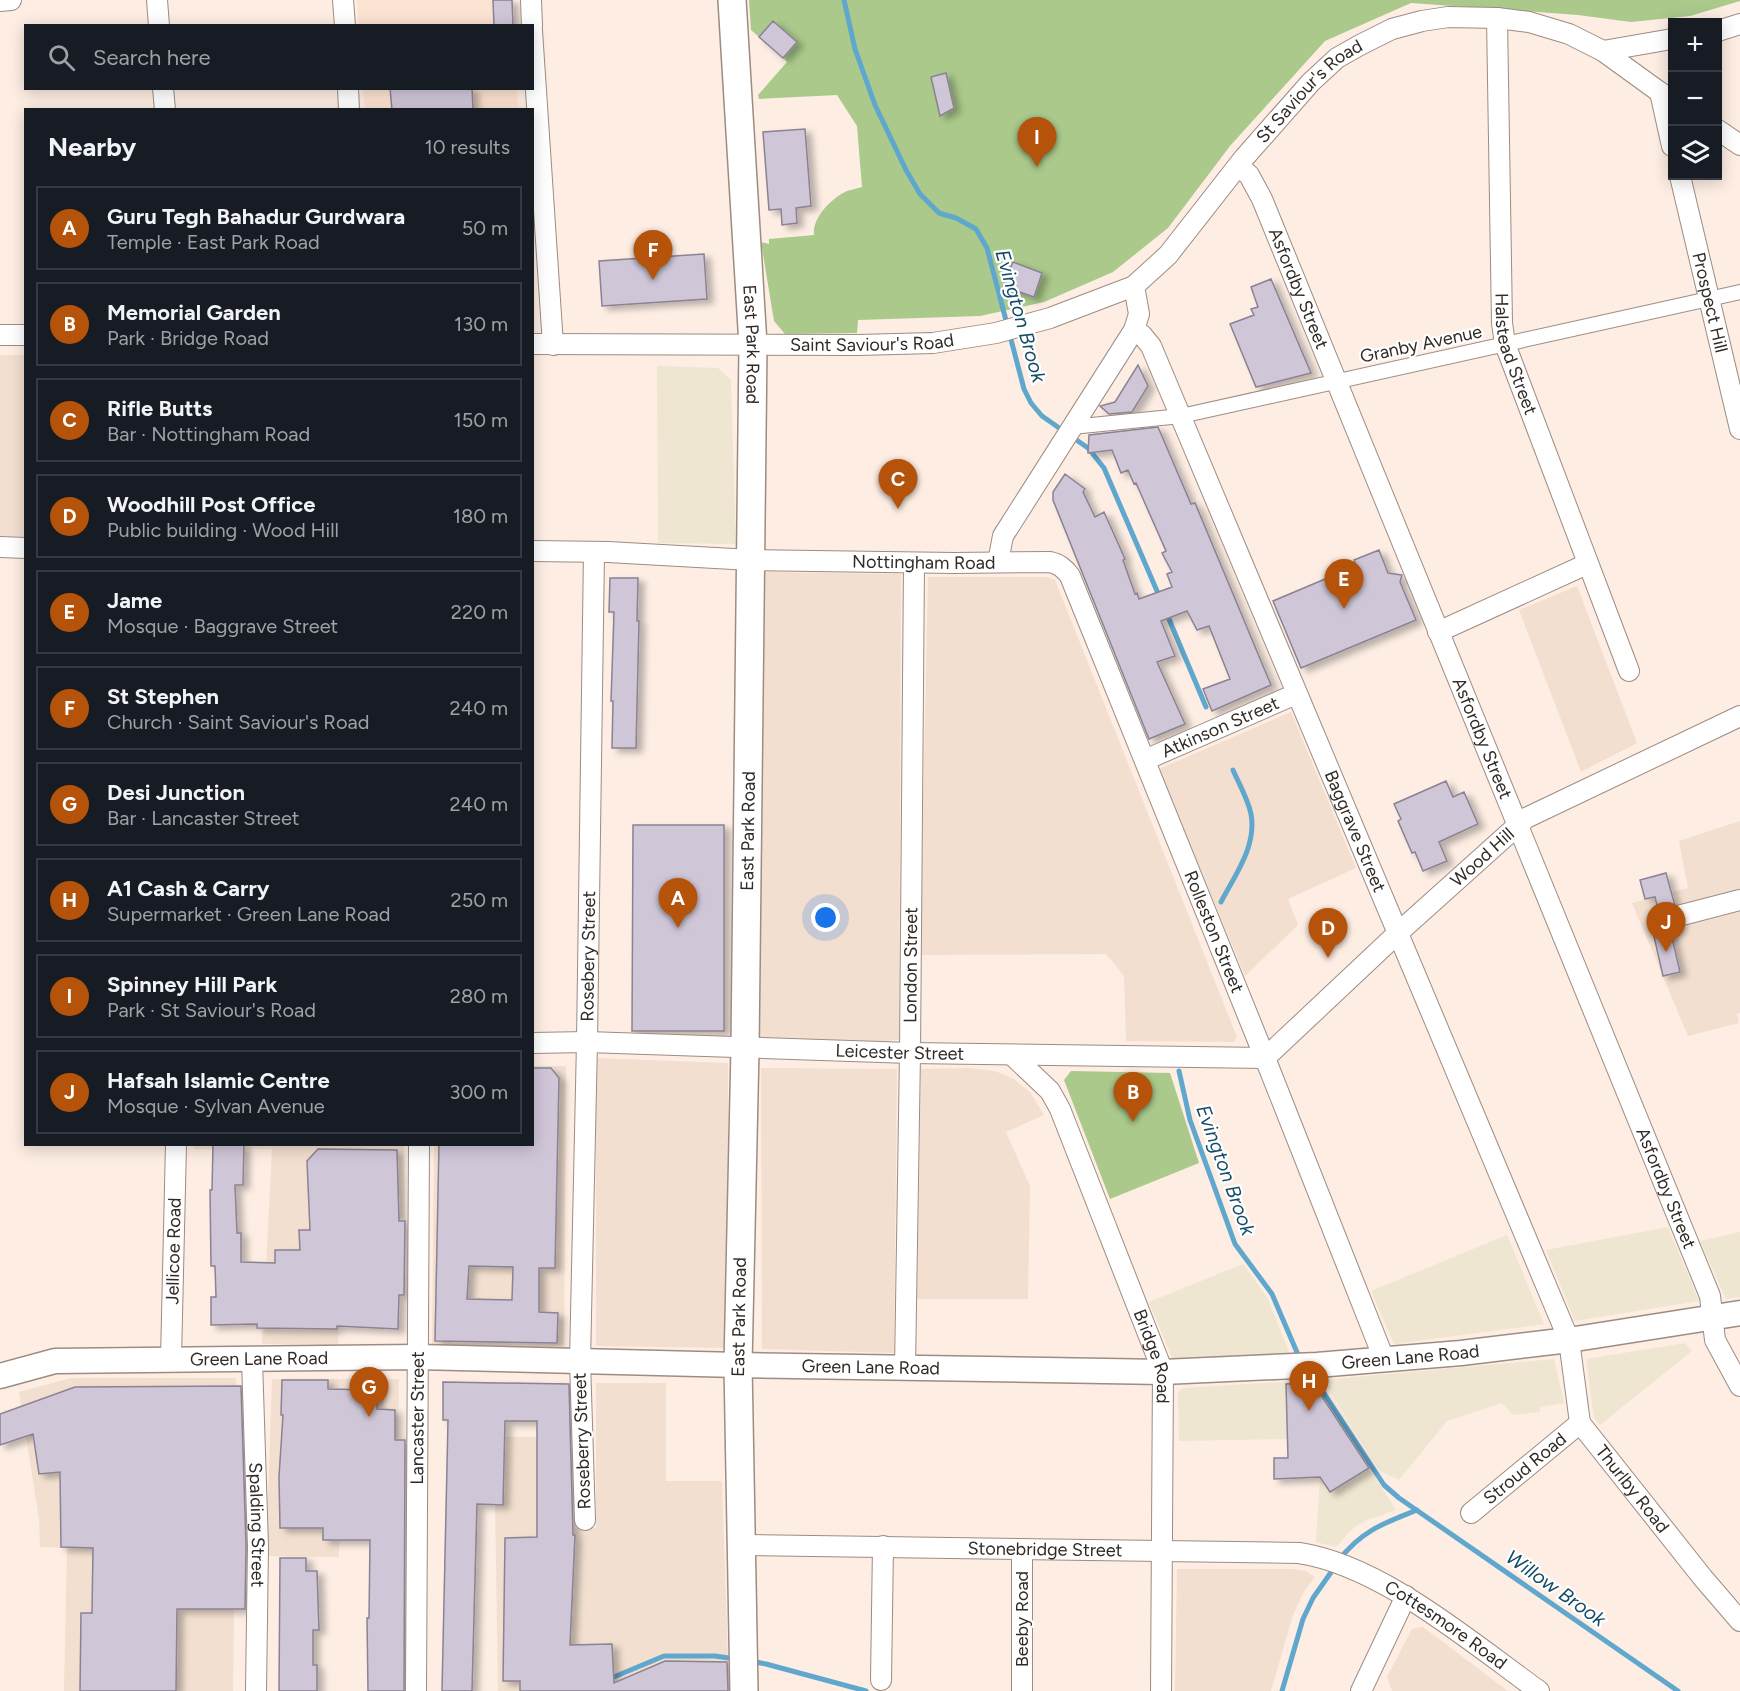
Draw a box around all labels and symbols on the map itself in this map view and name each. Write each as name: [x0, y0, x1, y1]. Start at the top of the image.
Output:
street label: St Saviour's Road: [1251, 35, 1366, 147]
pin: I: [1018, 118, 1056, 167]
street label: Asfordby Street: [1264, 224, 1333, 352]
pin: F: [634, 230, 672, 280]
water label: Evington Brook: [991, 247, 1052, 386]
street label: Prospect Hill: [1687, 250, 1733, 355]
street label: East Park Road: [738, 284, 764, 404]
street label: Halstead Street: [1491, 293, 1542, 418]
street label: Granby Avenue: [1358, 320, 1484, 368]
street label: Saint Saviour's Road: [790, 329, 955, 356]
pin: C: [878, 460, 918, 509]
street label: Nottingham Road: [852, 550, 996, 574]
pin: E: [1324, 560, 1364, 609]
street label: Asfordby Street: [1448, 674, 1517, 802]
street label: Atkinson Street: [1158, 692, 1282, 762]
street label: Baggrave Street: [1320, 767, 1391, 896]
street label: East Park Road: [736, 771, 760, 891]
street label: Wood Hill: [1446, 823, 1519, 891]
street label: Rolleston Street: [1179, 867, 1249, 996]
pin: A: [658, 878, 698, 928]
street label: Rosebery Street: [576, 890, 600, 1022]
pin: J: [1646, 902, 1686, 952]
your location: [811, 903, 840, 932]
street label: London Street: [899, 907, 922, 1023]
pin: D: [1308, 908, 1348, 958]
street label: Leicester Street: [835, 1039, 965, 1065]
pin: B: [1114, 1072, 1152, 1122]
water label: Evington Brook: [1191, 1101, 1261, 1240]
street label: Asfordby Street: [1631, 1124, 1701, 1252]
street label: Jellicoe Road: [161, 1197, 186, 1305]
street label: East Park Road: [727, 1257, 751, 1377]
street label: Bridge Road: [1129, 1306, 1174, 1404]
street label: Green Lane Road: [1340, 1340, 1480, 1374]
street label: Green Lane Road: [190, 1347, 328, 1371]
street label: Lancaster Street: [406, 1351, 429, 1485]
street label: Green Lane Road: [802, 1355, 940, 1379]
pin: H: [1290, 1362, 1328, 1411]
pin: G: [350, 1368, 388, 1417]
street label: Roseberry Street: [569, 1372, 595, 1510]
street label: Stroud Road: [1479, 1428, 1571, 1509]
street label: Thurlby Road: [1591, 1441, 1674, 1537]
street label: Spalding Street: [244, 1462, 269, 1588]
street label: Stonebridge Street: [967, 1537, 1123, 1561]
water label: Willow Brook: [1501, 1545, 1612, 1632]
street label: Beeby Road: [1011, 1571, 1033, 1667]
street label: Cottesmore Road: [1381, 1576, 1511, 1674]

